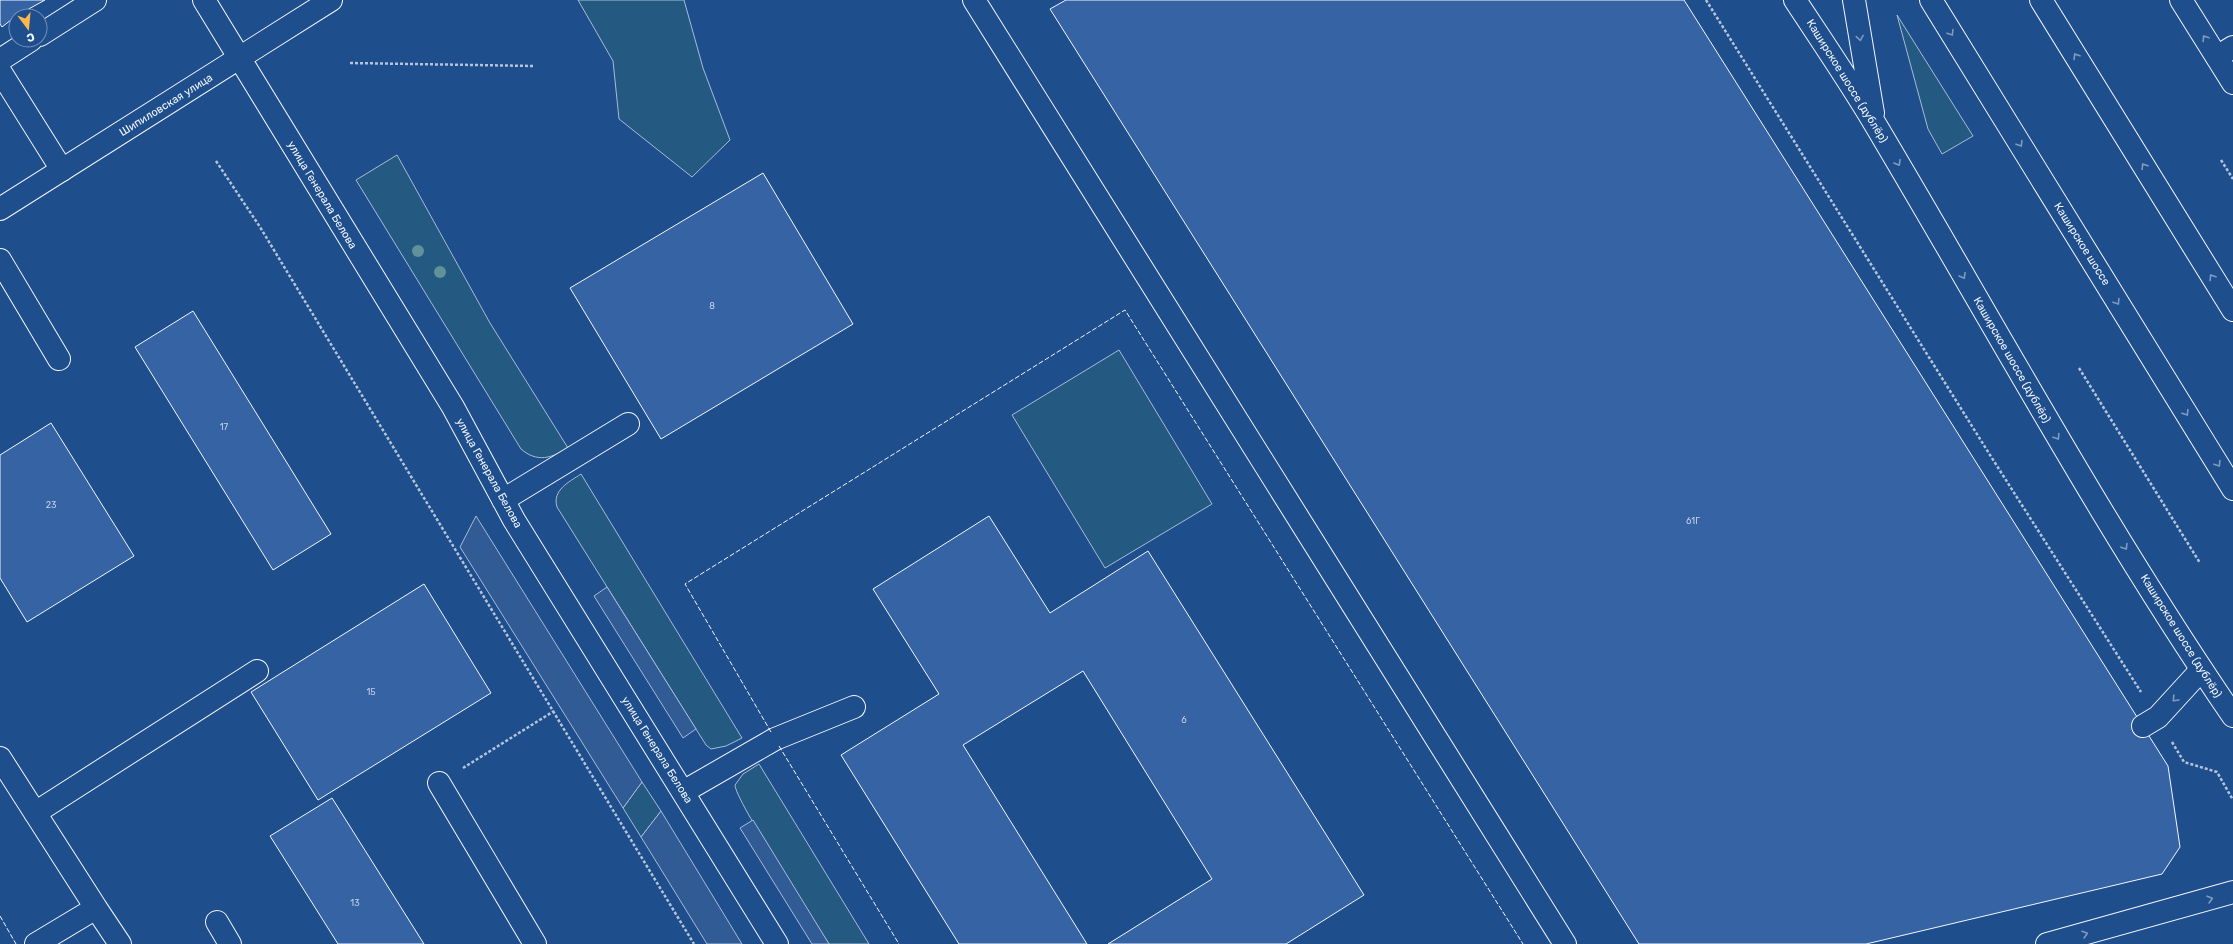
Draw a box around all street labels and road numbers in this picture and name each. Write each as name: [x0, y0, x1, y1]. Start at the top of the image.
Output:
street label: Каширское шоссе (дублёр): [1804, 17, 1891, 145]
street label: Шипиловская улица: [117, 71, 215, 139]
street label: улица Генерала Белова: [285, 139, 359, 251]
street label: Каширское шоссе: [2051, 200, 2113, 288]
street label: Каширское шоссе (дублёр): [1971, 295, 2053, 425]
street label: улица Генерала Белова: [453, 416, 525, 530]
street label: Каширское шоссе (дублёр): [2138, 572, 2225, 700]
street label: улица Генерала Белова: [619, 694, 695, 806]

